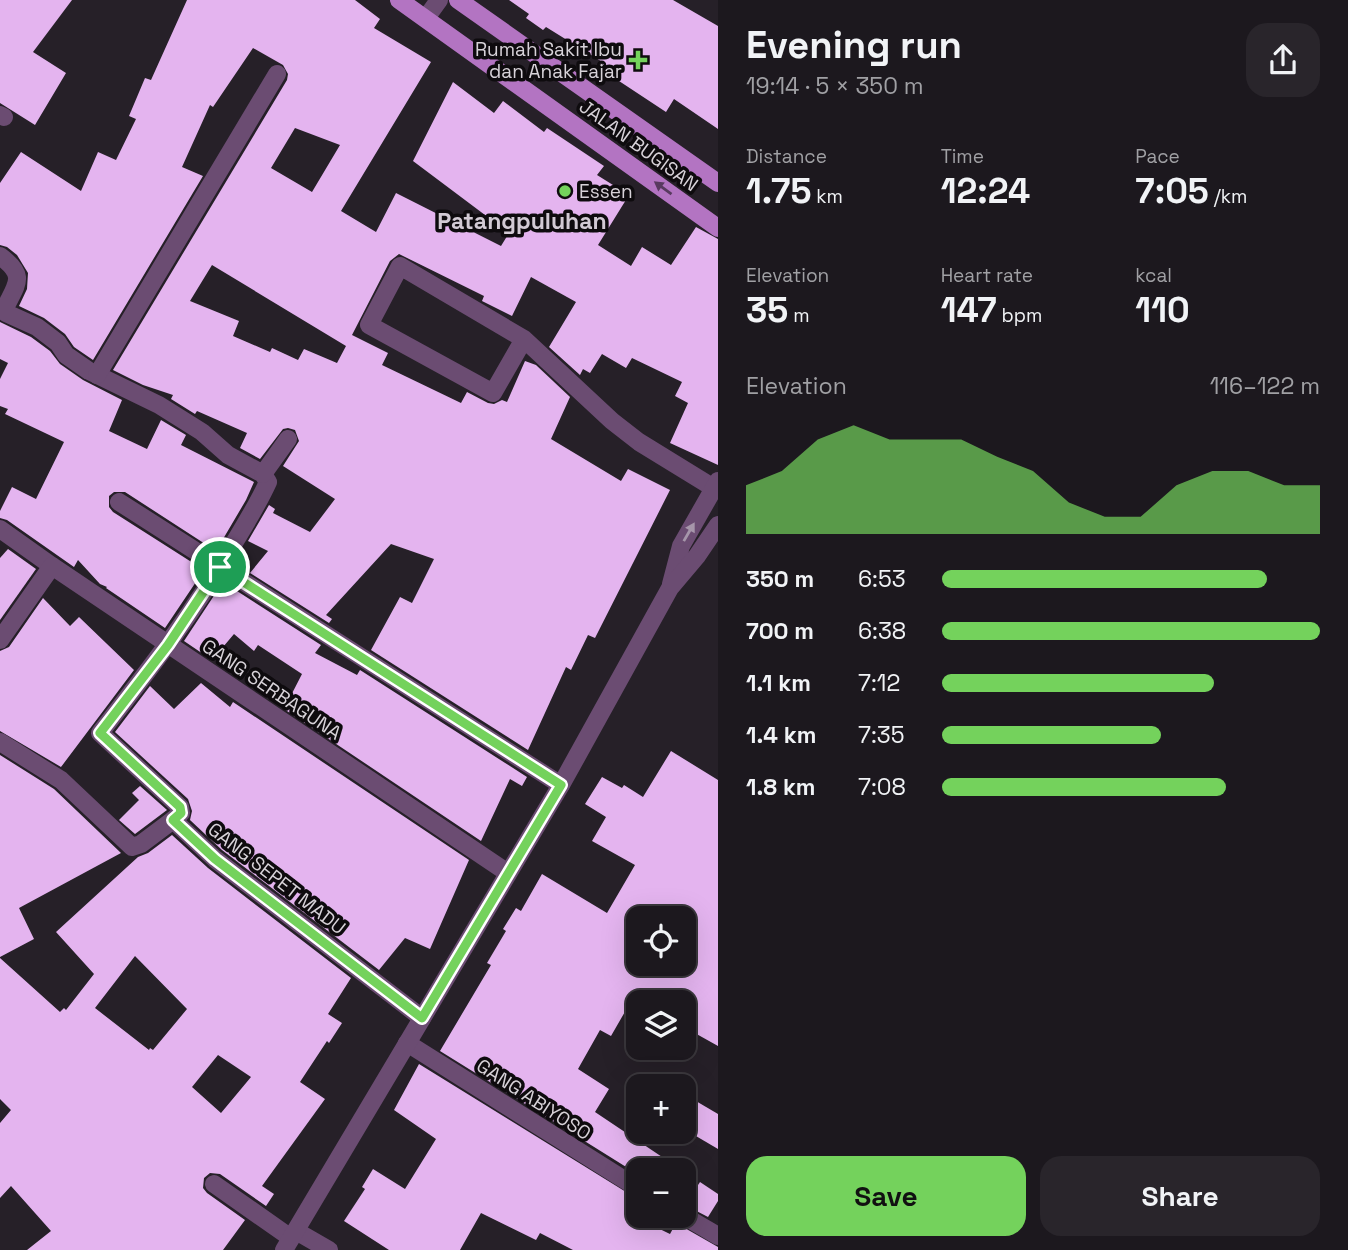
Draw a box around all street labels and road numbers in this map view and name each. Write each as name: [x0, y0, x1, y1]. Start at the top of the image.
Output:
street label: JALAN BUGISAN: [574, 94, 703, 197]
street label: GANG SERBAGUNA: [197, 633, 346, 745]
street label: GANG SEPET MADU: [203, 817, 351, 940]
street label: GANG ABIYOSO: [472, 1053, 596, 1146]

